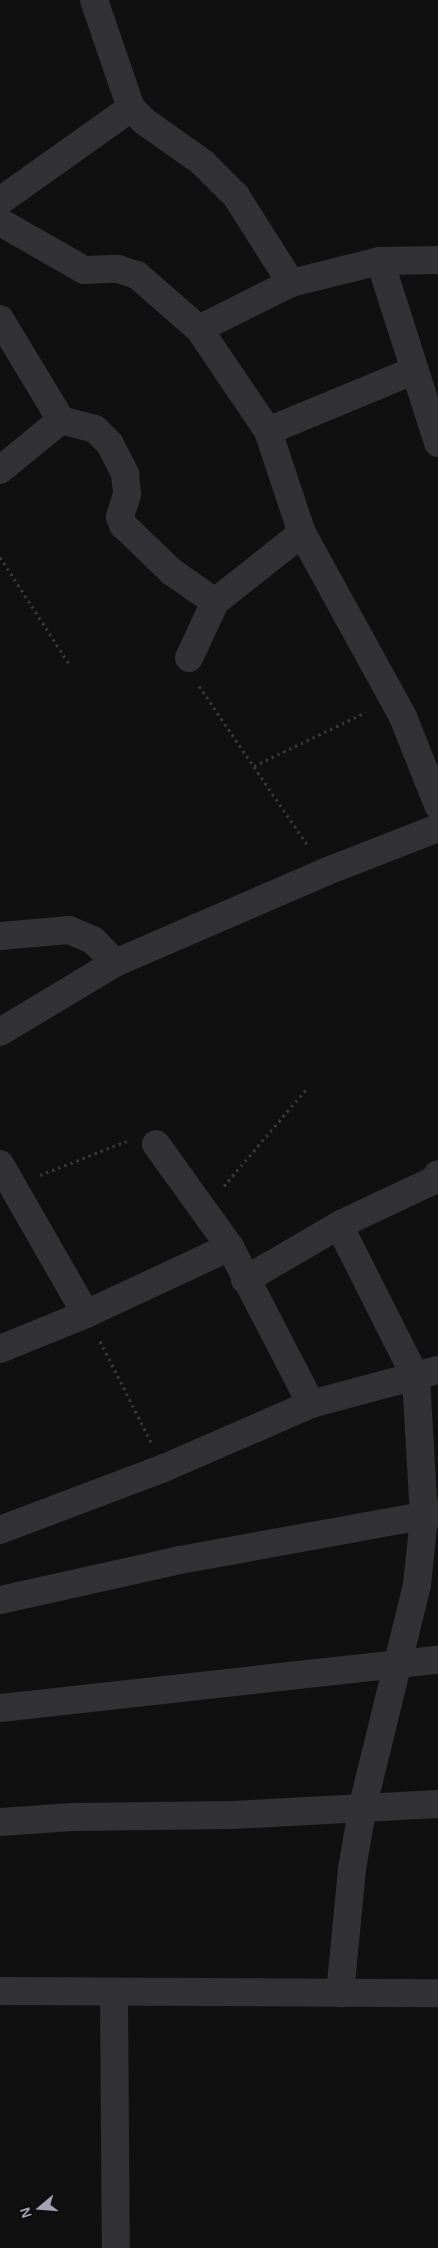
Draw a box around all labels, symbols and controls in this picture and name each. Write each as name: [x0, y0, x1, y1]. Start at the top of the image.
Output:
north arrow: [15, 2183, 65, 2233]
text: N: [17, 2205, 35, 2220]

